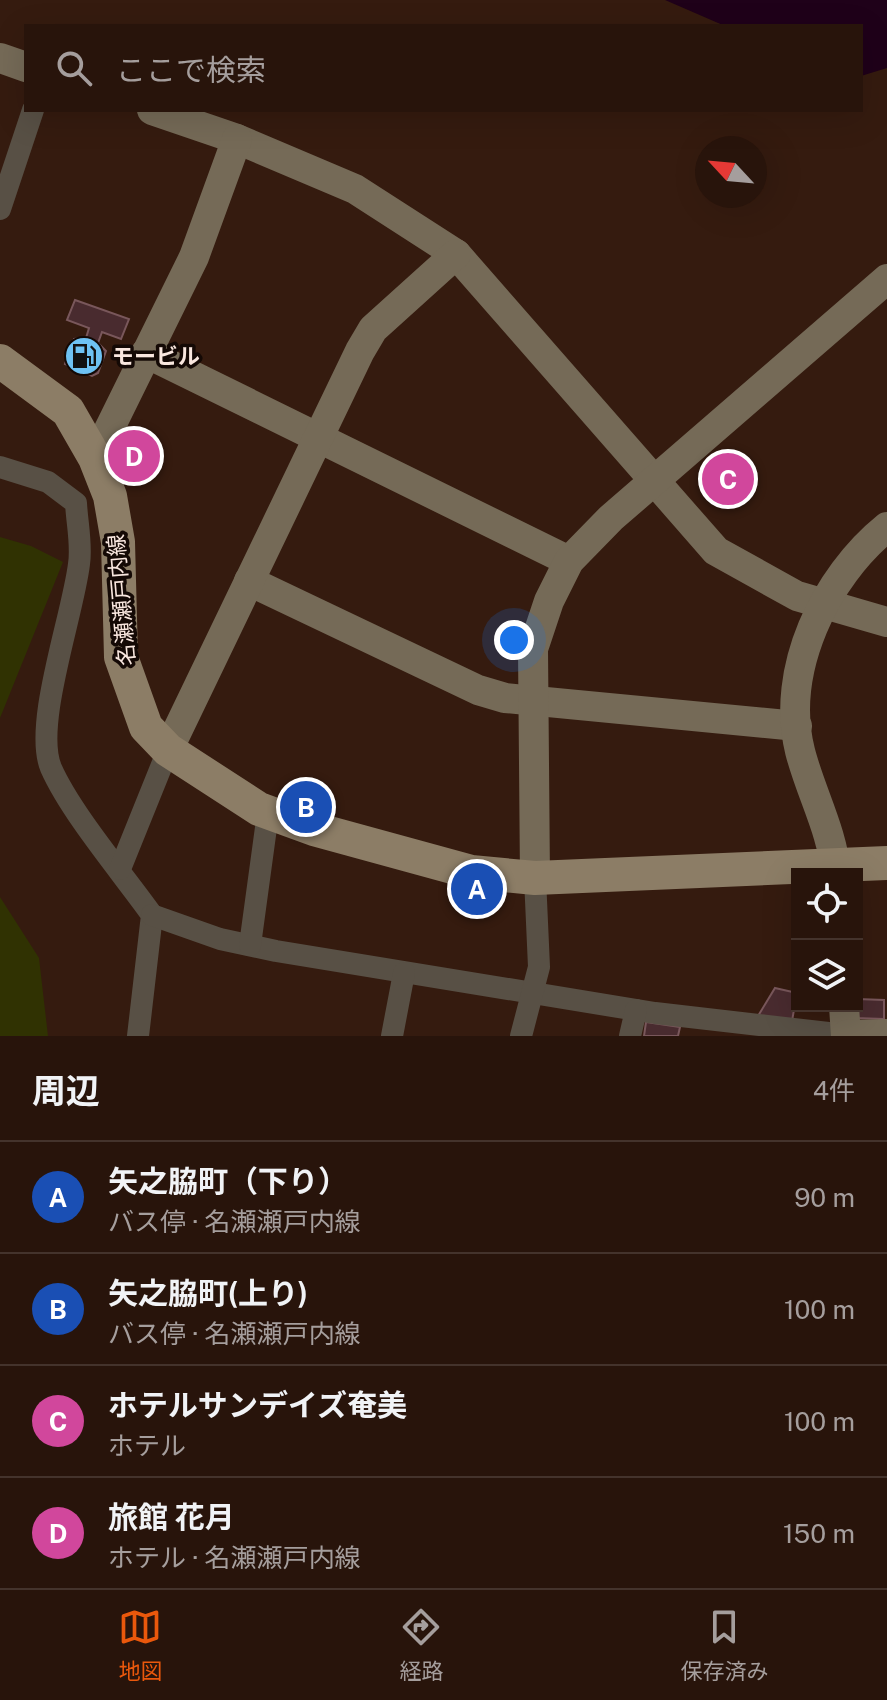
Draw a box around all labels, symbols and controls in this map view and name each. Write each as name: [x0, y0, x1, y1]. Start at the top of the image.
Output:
search box: [24, 24, 863, 112]
icon: search: [52, 46, 96, 90]
text: ここで検索: [116, 52, 266, 88]
north arrow: [695, 136, 767, 208]
fuel station icon: モービル: [63, 335, 105, 377]
place label: モービル: [112, 343, 200, 369]
pin: D: [108, 426, 160, 486]
pin: C: [702, 449, 754, 509]
street label: 名瀬瀬戸内線: [102, 533, 140, 667]
your location: [494, 620, 534, 660]
pin: B: [280, 777, 332, 837]
pin: A: [451, 859, 503, 919]
map controls: [791, 868, 863, 1012]
button: locate: [791, 868, 863, 940]
button: layers: [791, 940, 863, 1012]
text: 周辺: [32, 1071, 100, 1111]
text: 4件: [813, 1075, 855, 1106]
text: 矢之脇町（下り）: [108, 1163, 348, 1199]
text: A: [49, 1182, 67, 1213]
text: 90 m: [794, 1182, 855, 1213]
text: バス停 · 名瀬瀬戸内線: [108, 1206, 360, 1237]
text: 矢之脇町(上り): [108, 1275, 308, 1311]
text: B: [49, 1294, 67, 1325]
text: 100 m: [784, 1294, 855, 1325]
text: バス停 · 名瀬瀬戸内線: [108, 1318, 360, 1349]
text: ホテルサンデイズ奄美: [108, 1387, 407, 1423]
text: C: [49, 1406, 67, 1437]
text: 100 m: [784, 1406, 855, 1437]
text: ホテル: [108, 1430, 186, 1461]
text: 旅館 花月: [108, 1499, 235, 1535]
text: D: [49, 1518, 67, 1549]
text: 150 m: [783, 1518, 855, 1549]
text: ホテル · 名瀬瀬戸内線: [108, 1542, 360, 1573]
tab: 地図: [118, 1605, 163, 1685]
tab: 経路: [399, 1605, 444, 1685]
tab: 保存済み: [680, 1605, 769, 1685]

